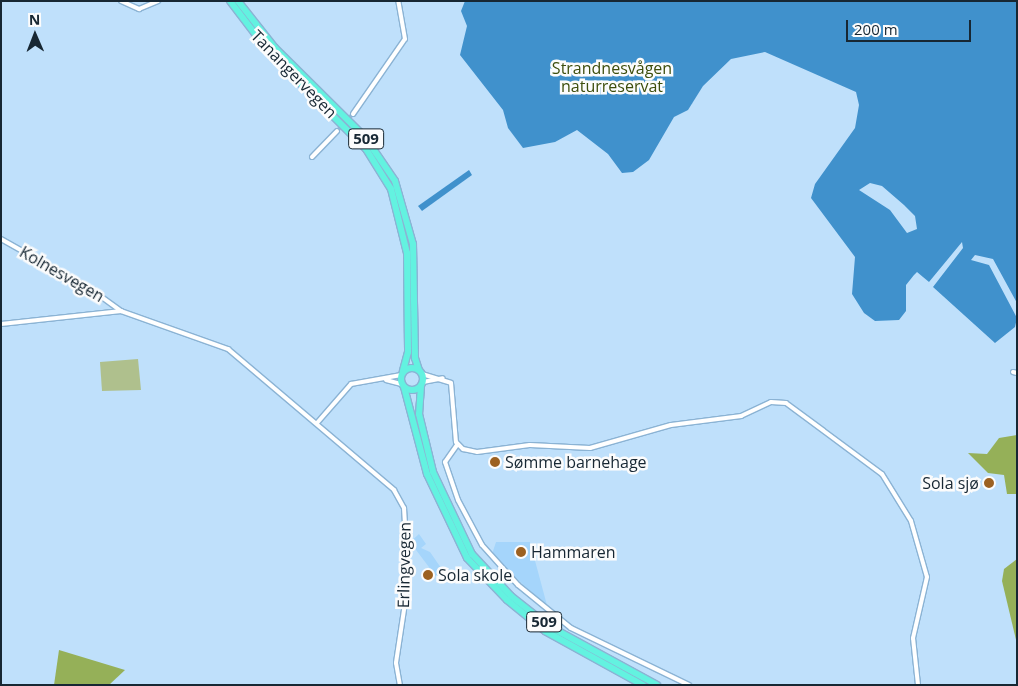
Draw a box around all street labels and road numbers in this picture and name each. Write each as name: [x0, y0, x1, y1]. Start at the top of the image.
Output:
street label: Tanangervegen: [247, 26, 341, 122]
road number: 509: [347, 126, 385, 152]
street label: Kolnesvegen: [16, 242, 108, 306]
street label: Erlingvegen: [394, 522, 414, 608]
road number: 509: [525, 610, 563, 634]

